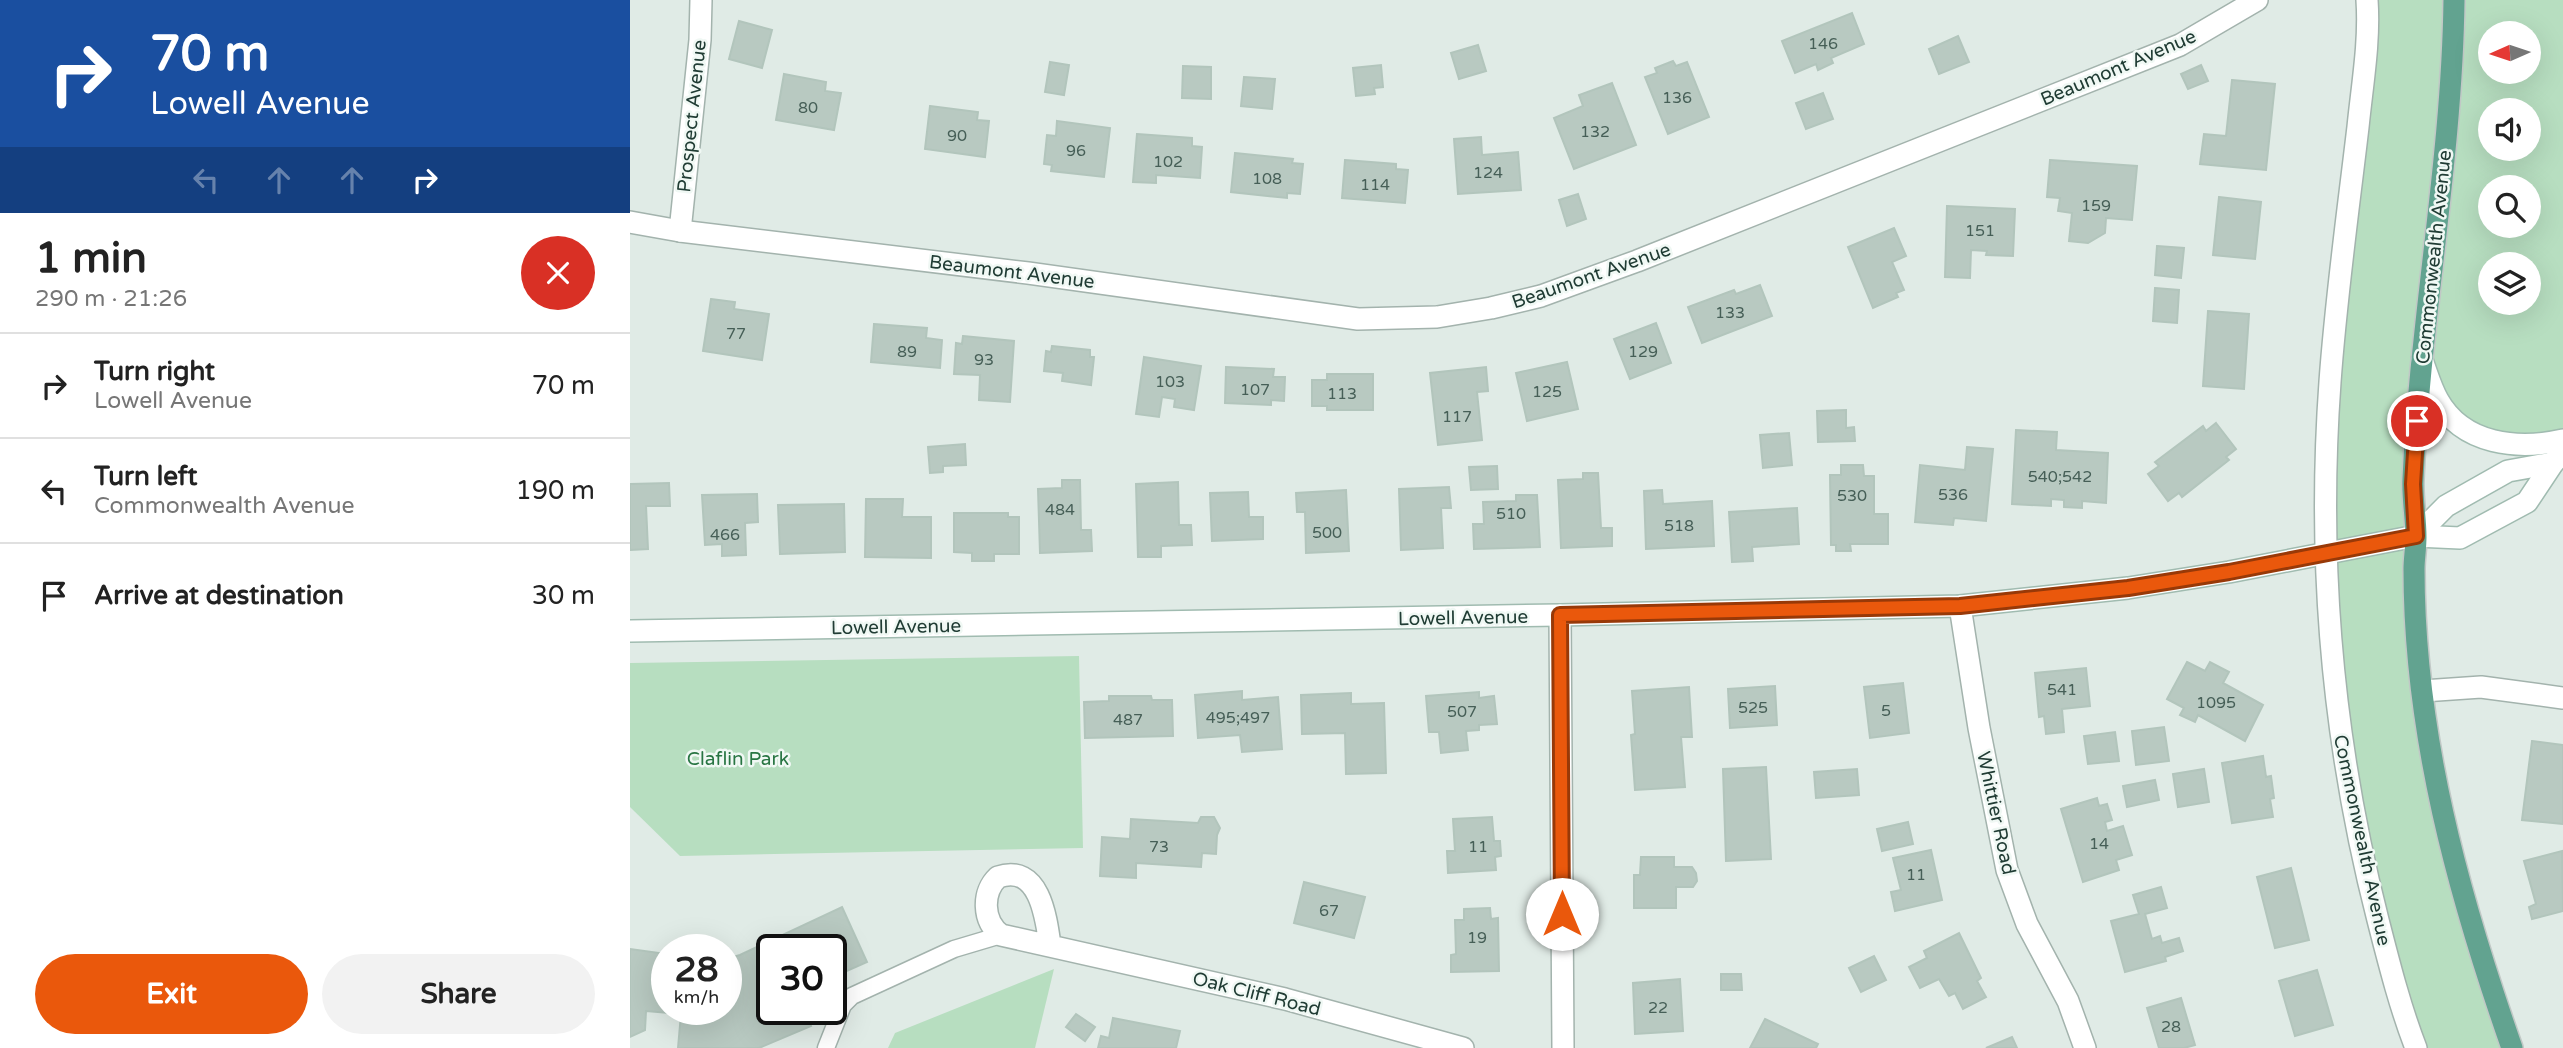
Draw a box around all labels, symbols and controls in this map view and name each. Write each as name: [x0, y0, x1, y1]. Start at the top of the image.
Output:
north arrow: [2478, 21, 2541, 84]
map controls: [2478, 21, 2541, 315]
text: 70 m: [150, 25, 269, 84]
street label: Beaumont Avenue: [2037, 25, 2199, 111]
icon: right: [35, 28, 126, 119]
house number: 146: [1808, 34, 1838, 54]
street label: Prospect Avenue: [673, 39, 711, 194]
text: Lowell Avenue: [150, 85, 370, 123]
house number: 136: [1662, 88, 1692, 108]
house number: 80: [798, 98, 818, 118]
button: sound: [2478, 98, 2541, 161]
house number: 132: [1580, 122, 1610, 142]
house number: 90: [947, 126, 967, 146]
house number: 96: [1066, 141, 1086, 161]
street label: Commonwealth Avenue: [2412, 149, 2456, 365]
house number: 102: [1153, 152, 1183, 172]
icon: left: [187, 161, 225, 199]
icon: ahead: [260, 161, 298, 199]
icon: ahead: [333, 161, 371, 199]
icon: right: [406, 161, 444, 199]
house number: 124: [1473, 163, 1503, 183]
house number: 108: [1252, 169, 1282, 189]
house number: 114: [1360, 175, 1390, 195]
button: search: [2478, 175, 2541, 238]
house number: 159: [2081, 196, 2111, 216]
house number: 151: [1965, 221, 1995, 241]
text: 1 min: [35, 233, 147, 284]
button: close: [521, 236, 595, 310]
street label: Beaumont Avenue: [1509, 238, 1674, 313]
street label: Beaumont Avenue: [928, 251, 1096, 293]
button: layers: [2478, 252, 2541, 315]
text: 290 m · 21:26: [35, 285, 187, 313]
house number: 133: [1715, 303, 1745, 323]
house number: 77: [726, 324, 746, 344]
house number: 89: [897, 342, 917, 362]
house number: 129: [1628, 342, 1658, 362]
house number: 93: [974, 350, 994, 370]
text: Turn right: [94, 356, 215, 387]
icon: right: [35, 367, 73, 405]
text: 70 m: [532, 370, 595, 401]
house number: 103: [1155, 372, 1185, 392]
house number: 107: [1240, 380, 1270, 400]
house number: 125: [1532, 382, 1562, 402]
house number: 113: [1327, 384, 1357, 404]
text: Lowell Avenue: [94, 387, 252, 415]
pin: [2387, 391, 2447, 451]
icon: arrive: [2398, 402, 2436, 440]
house number: 117: [1442, 407, 1472, 427]
text: Turn left: [94, 461, 197, 492]
house number: 540;542: [2028, 467, 2092, 487]
icon: left: [35, 472, 73, 510]
text: 190 m: [515, 475, 595, 506]
house number: 536: [1938, 485, 1968, 505]
house number: 530: [1837, 486, 1867, 506]
text: Commonwealth Avenue: [94, 492, 354, 520]
house number: 484: [1045, 500, 1075, 520]
house number: 510: [1496, 504, 1526, 524]
house number: 518: [1664, 516, 1694, 536]
house number: 500: [1312, 523, 1342, 543]
house number: 466: [710, 525, 740, 545]
icon: arrive: [35, 577, 73, 615]
text: Arrive at destination: [94, 580, 344, 611]
text: 30 m: [532, 580, 595, 611]
street label: Lowell Avenue: [1398, 606, 1528, 630]
street label: Lowell Avenue: [831, 615, 961, 639]
house number: 541: [2047, 680, 2077, 700]
house number: 1095: [2196, 693, 2236, 713]
house number: 525: [1738, 698, 1768, 718]
house number: 5: [1881, 701, 1891, 721]
house number: 507: [1447, 702, 1477, 722]
house number: 495;497: [1206, 708, 1270, 728]
house number: 487: [1113, 710, 1143, 730]
street label: Commonwealth Avenue: [2329, 733, 2395, 948]
park label: Claflin Park: [687, 748, 789, 770]
street label: Whittier Road: [1972, 750, 2020, 877]
house number: 14: [2089, 834, 2109, 854]
house number: 73: [1149, 837, 1169, 857]
house number: 11: [1468, 837, 1488, 857]
house number: 11: [1906, 865, 1926, 885]
position arrow: [1525, 877, 1599, 951]
house number: 67: [1319, 901, 1339, 921]
house number: 19: [1467, 928, 1487, 948]
speed limit sign: 30: [756, 934, 847, 1025]
text: 28: [675, 949, 718, 991]
button: Exit: [35, 954, 308, 1034]
button: Share: [322, 954, 595, 1034]
street label: Oak Cliff Road: [1190, 967, 1323, 1021]
text: km/h: [674, 986, 719, 1008]
house number: 22: [1648, 998, 1668, 1018]
house number: 28: [2161, 1017, 2181, 1037]

